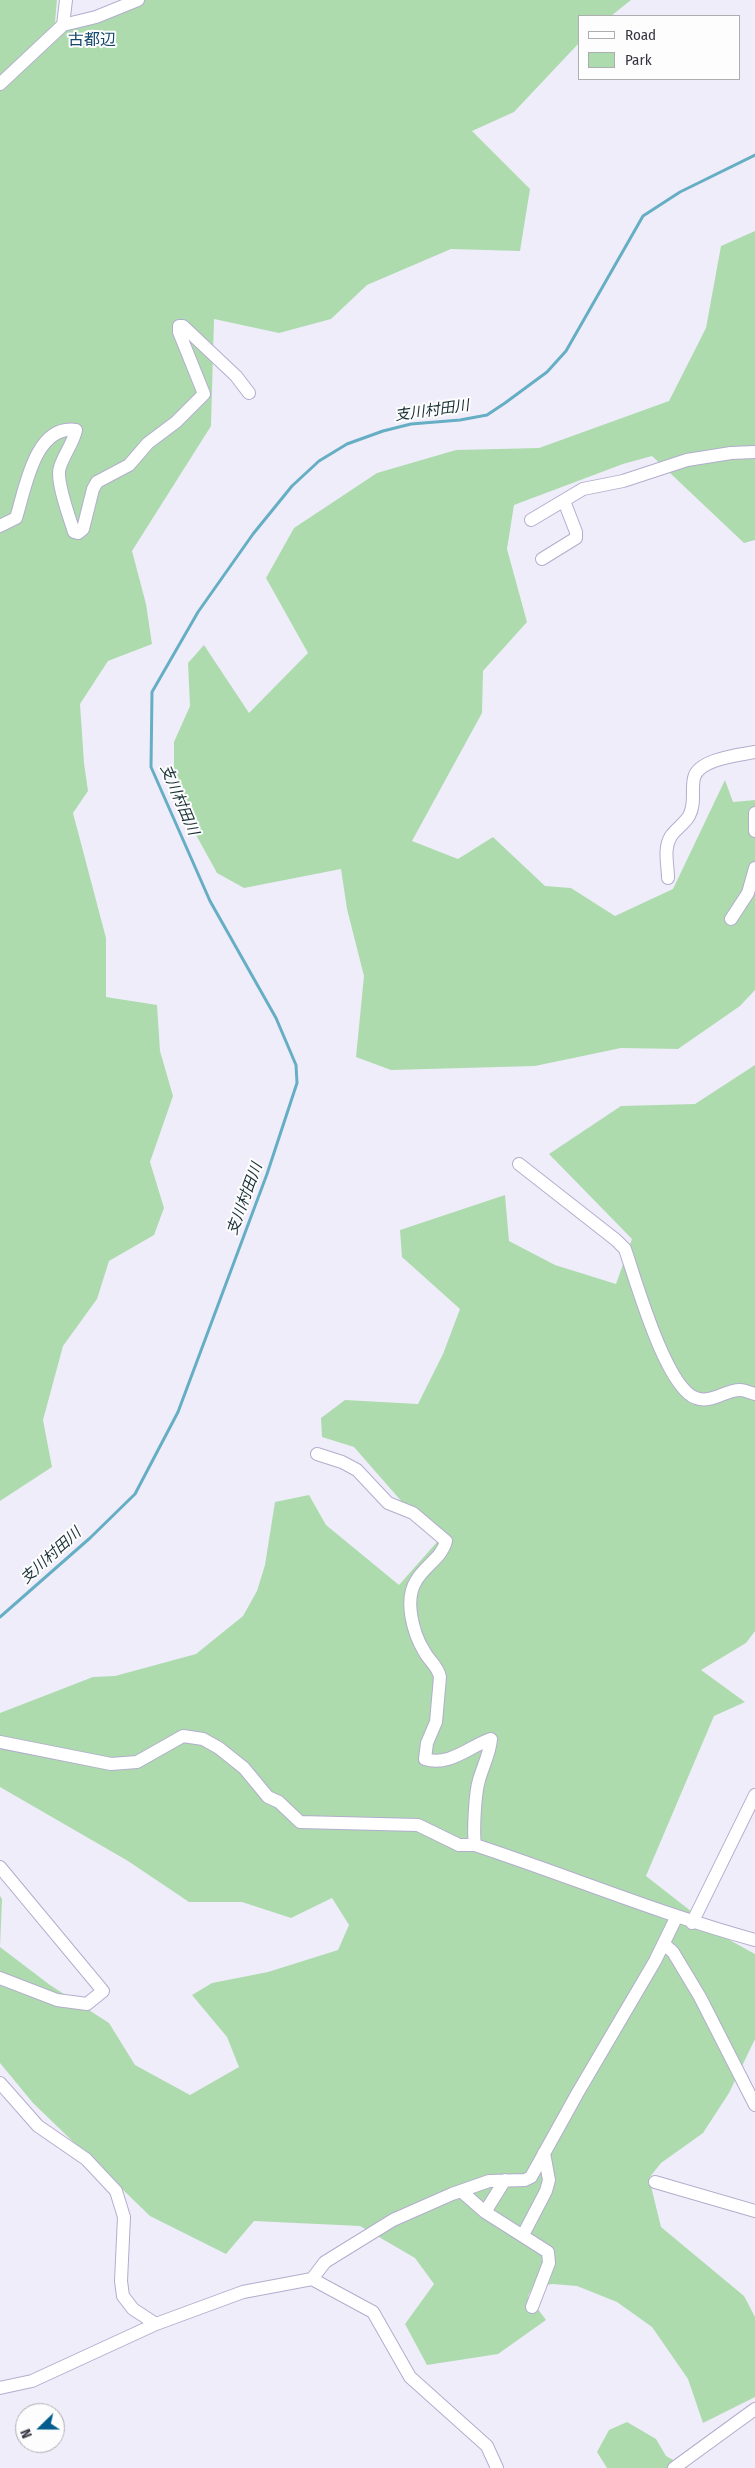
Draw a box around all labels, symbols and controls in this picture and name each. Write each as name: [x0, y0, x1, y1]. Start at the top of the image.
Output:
legend: [578, 15, 740, 80]
text: Road: [625, 26, 656, 44]
district label: 古都辺: [68, 31, 116, 51]
text: Park: [625, 51, 652, 69]
water label: 支川村田川: [394, 397, 470, 425]
water label: 支川村田川: [156, 762, 202, 838]
water label: 支川村田川: [224, 1161, 266, 1237]
water label: 支川村田川: [17, 1524, 85, 1588]
north arrow: [15, 2403, 65, 2453]
text: N: [17, 2426, 36, 2441]

